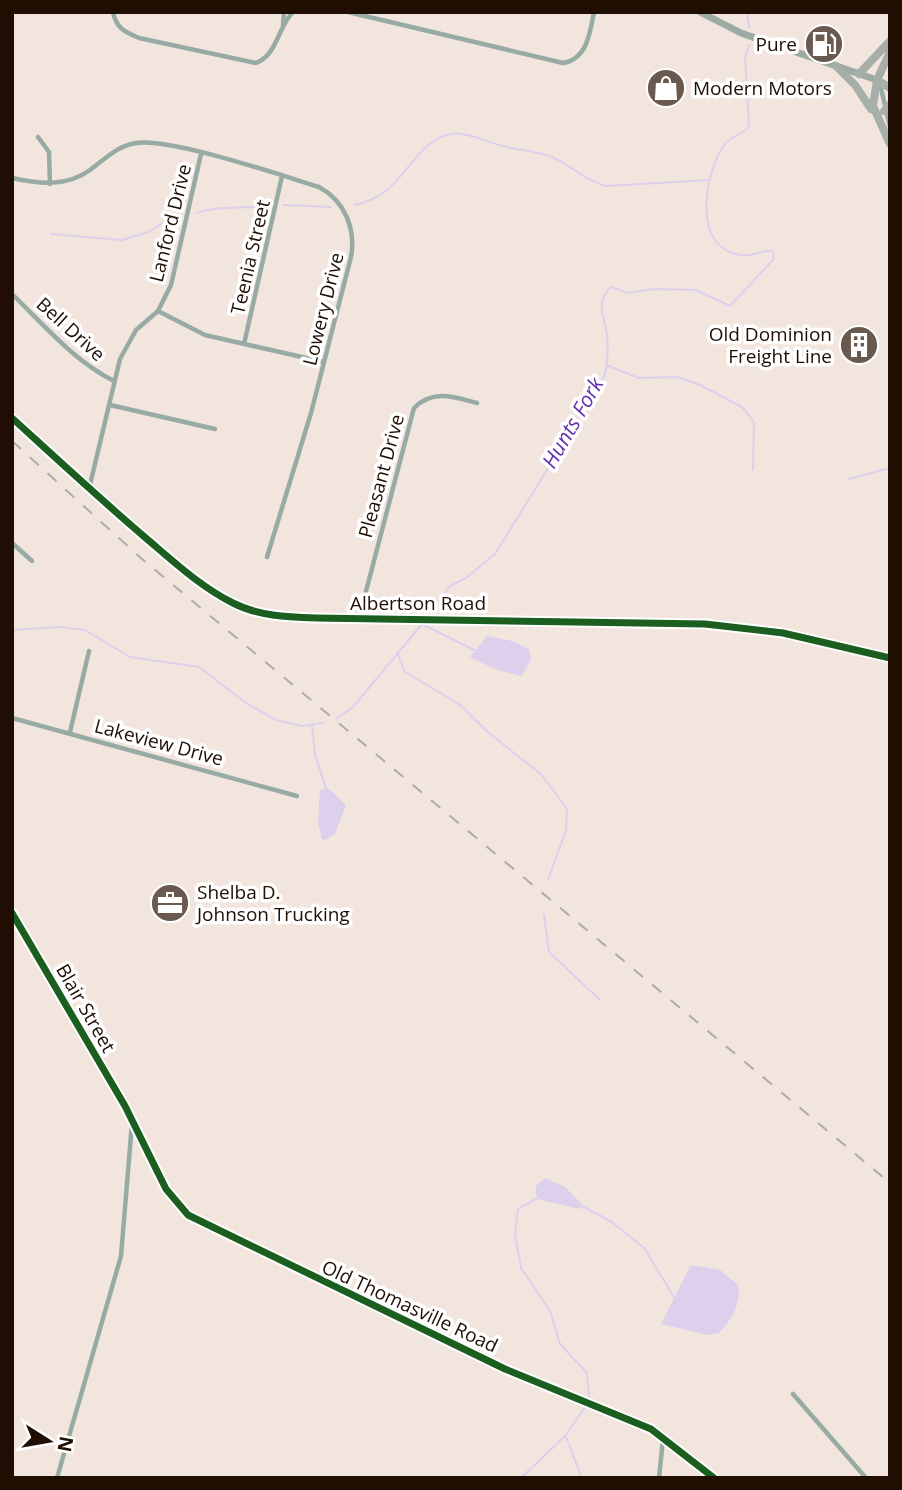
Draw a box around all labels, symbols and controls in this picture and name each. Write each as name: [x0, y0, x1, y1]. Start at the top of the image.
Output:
fuel station icon: Pure: [803, 23, 845, 65]
place label: Pure: [755, 31, 797, 57]
shop icon: Modern Motors: [645, 67, 687, 109]
place label: Modern Motors: [693, 75, 832, 101]
street label: Lanford Drive: [143, 161, 197, 285]
street label: Teenia Street: [224, 197, 276, 317]
street label: Lowery Drive: [296, 250, 350, 368]
street label: Bell Drive: [31, 291, 111, 367]
place label: Old Dominion Freight Line: [709, 321, 832, 369]
building icon: Old Dominion Freight Line: [838, 324, 880, 366]
water label: Hunts Fork: [535, 371, 610, 473]
street label: Pleasant Drive: [352, 411, 410, 541]
street label: Albertson Road: [350, 590, 486, 616]
street label: Lakeview Drive: [92, 712, 226, 772]
place label: Shelba D. Johnson Trucking: [195, 879, 350, 927]
office icon: Shelba D. Johnson Trucking: [149, 882, 191, 924]
street label: Blair Street: [50, 959, 122, 1057]
street label: Old Thomasville Road: [318, 1254, 502, 1358]
north arrow: [14, 1406, 84, 1476]
text: N: [51, 1434, 80, 1454]

